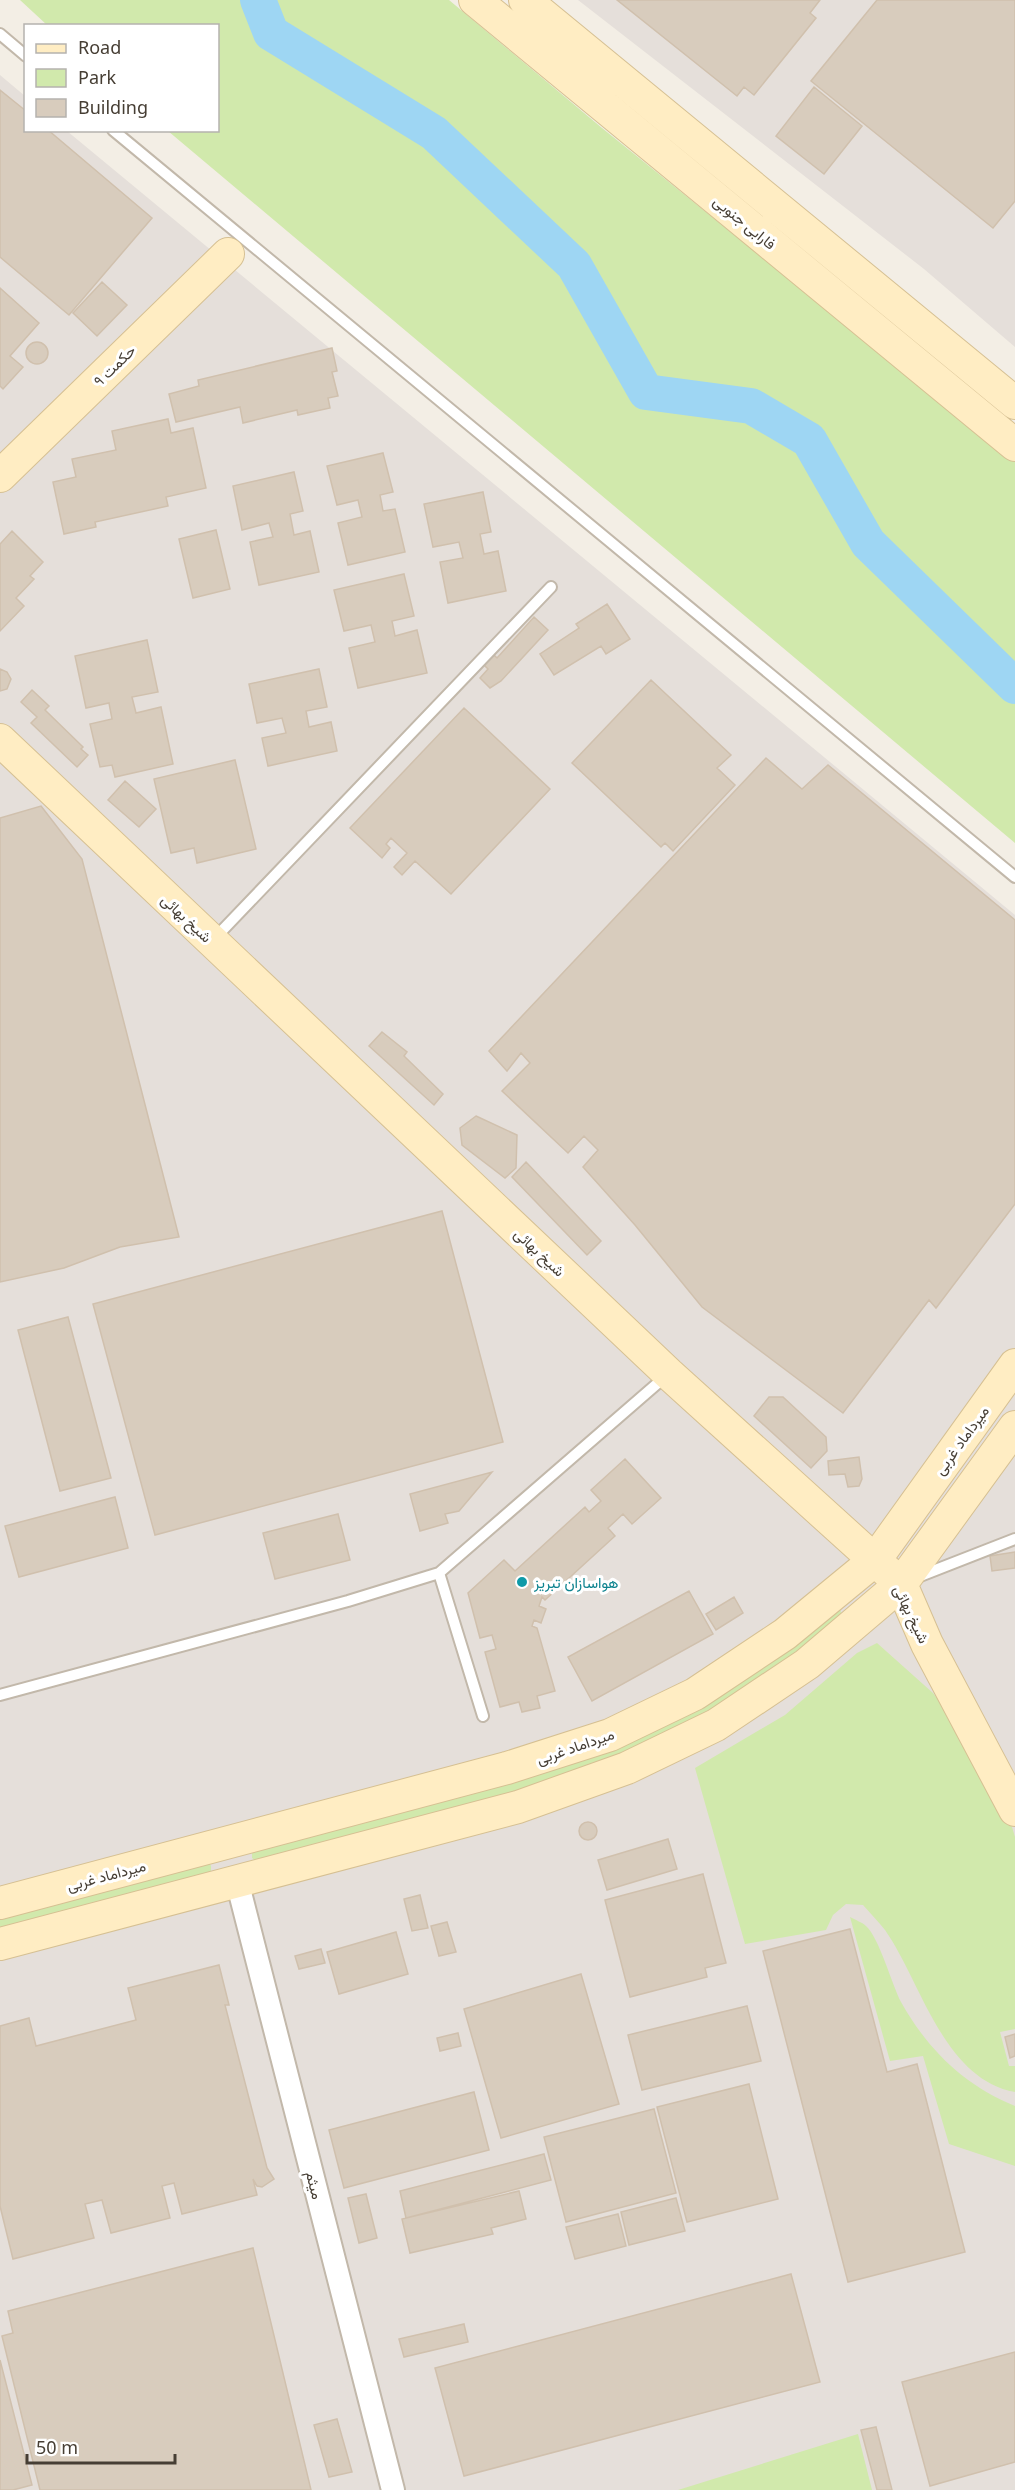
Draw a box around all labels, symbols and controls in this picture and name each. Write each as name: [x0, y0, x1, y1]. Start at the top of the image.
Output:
legend: [24, 24, 219, 132]
text: Road: [78, 35, 121, 59]
text: Park: [78, 65, 116, 89]
text: Building: [78, 95, 148, 119]
street label: فارابی جنوبی: [709, 191, 781, 254]
street label: حکمت ۹: [89, 340, 139, 390]
street label: شیخ بهائی: [156, 889, 217, 948]
street label: شیخ بهائی: [509, 1223, 570, 1282]
street label: میرداماد غربی: [929, 1401, 994, 1479]
place label: هواسازان تبریز: [533, 1572, 619, 1592]
marker: هواسازان تبریز: [515, 1575, 529, 1589]
street label: شیخ بهائی: [888, 1582, 935, 1647]
street label: میرداماد غربی: [533, 1723, 617, 1770]
street label: میرداماد غربی: [64, 1855, 148, 1896]
street label: میثم: [301, 2169, 328, 2201]
scale bar: [27, 2427, 176, 2465]
text: 50 m: [36, 2435, 78, 2459]

